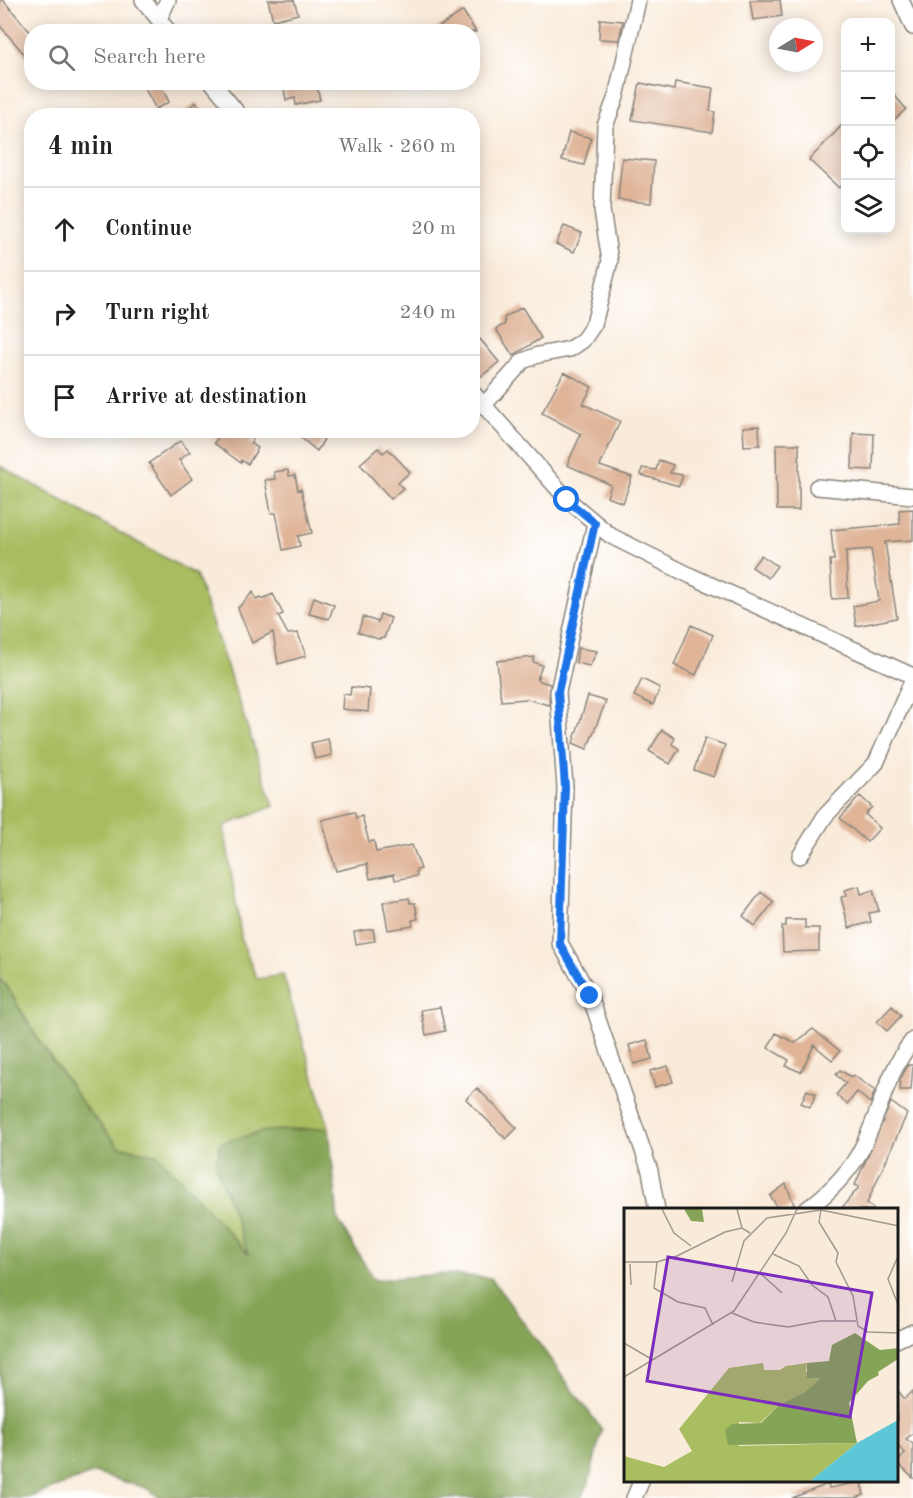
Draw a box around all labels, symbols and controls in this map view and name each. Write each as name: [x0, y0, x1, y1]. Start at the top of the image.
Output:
north arrow: [769, 18, 823, 72]
map controls: [841, 18, 895, 234]
button: +: [841, 18, 895, 72]
search box: [24, 24, 480, 90]
icon: search: [45, 41, 78, 74]
text: Search here: [93, 46, 206, 68]
button: −: [841, 72, 895, 126]
button: locate: [841, 126, 895, 180]
text: 4 min: [48, 134, 113, 160]
text: Walk · 260 m: [337, 137, 456, 157]
button: layers: [841, 180, 895, 234]
icon: ahead: [48, 213, 81, 246]
text: Continue: [105, 218, 192, 240]
text: 20 m: [411, 219, 456, 239]
icon: right: [48, 297, 81, 330]
text: Turn right: [105, 302, 209, 324]
text: 240 m: [400, 303, 456, 323]
icon: arrive: [48, 381, 81, 414]
text: Arrive at destination: [105, 386, 307, 408]
route start: [553, 486, 579, 512]
route end: [576, 982, 602, 1008]
inset map: [624, 1208, 898, 1483]

